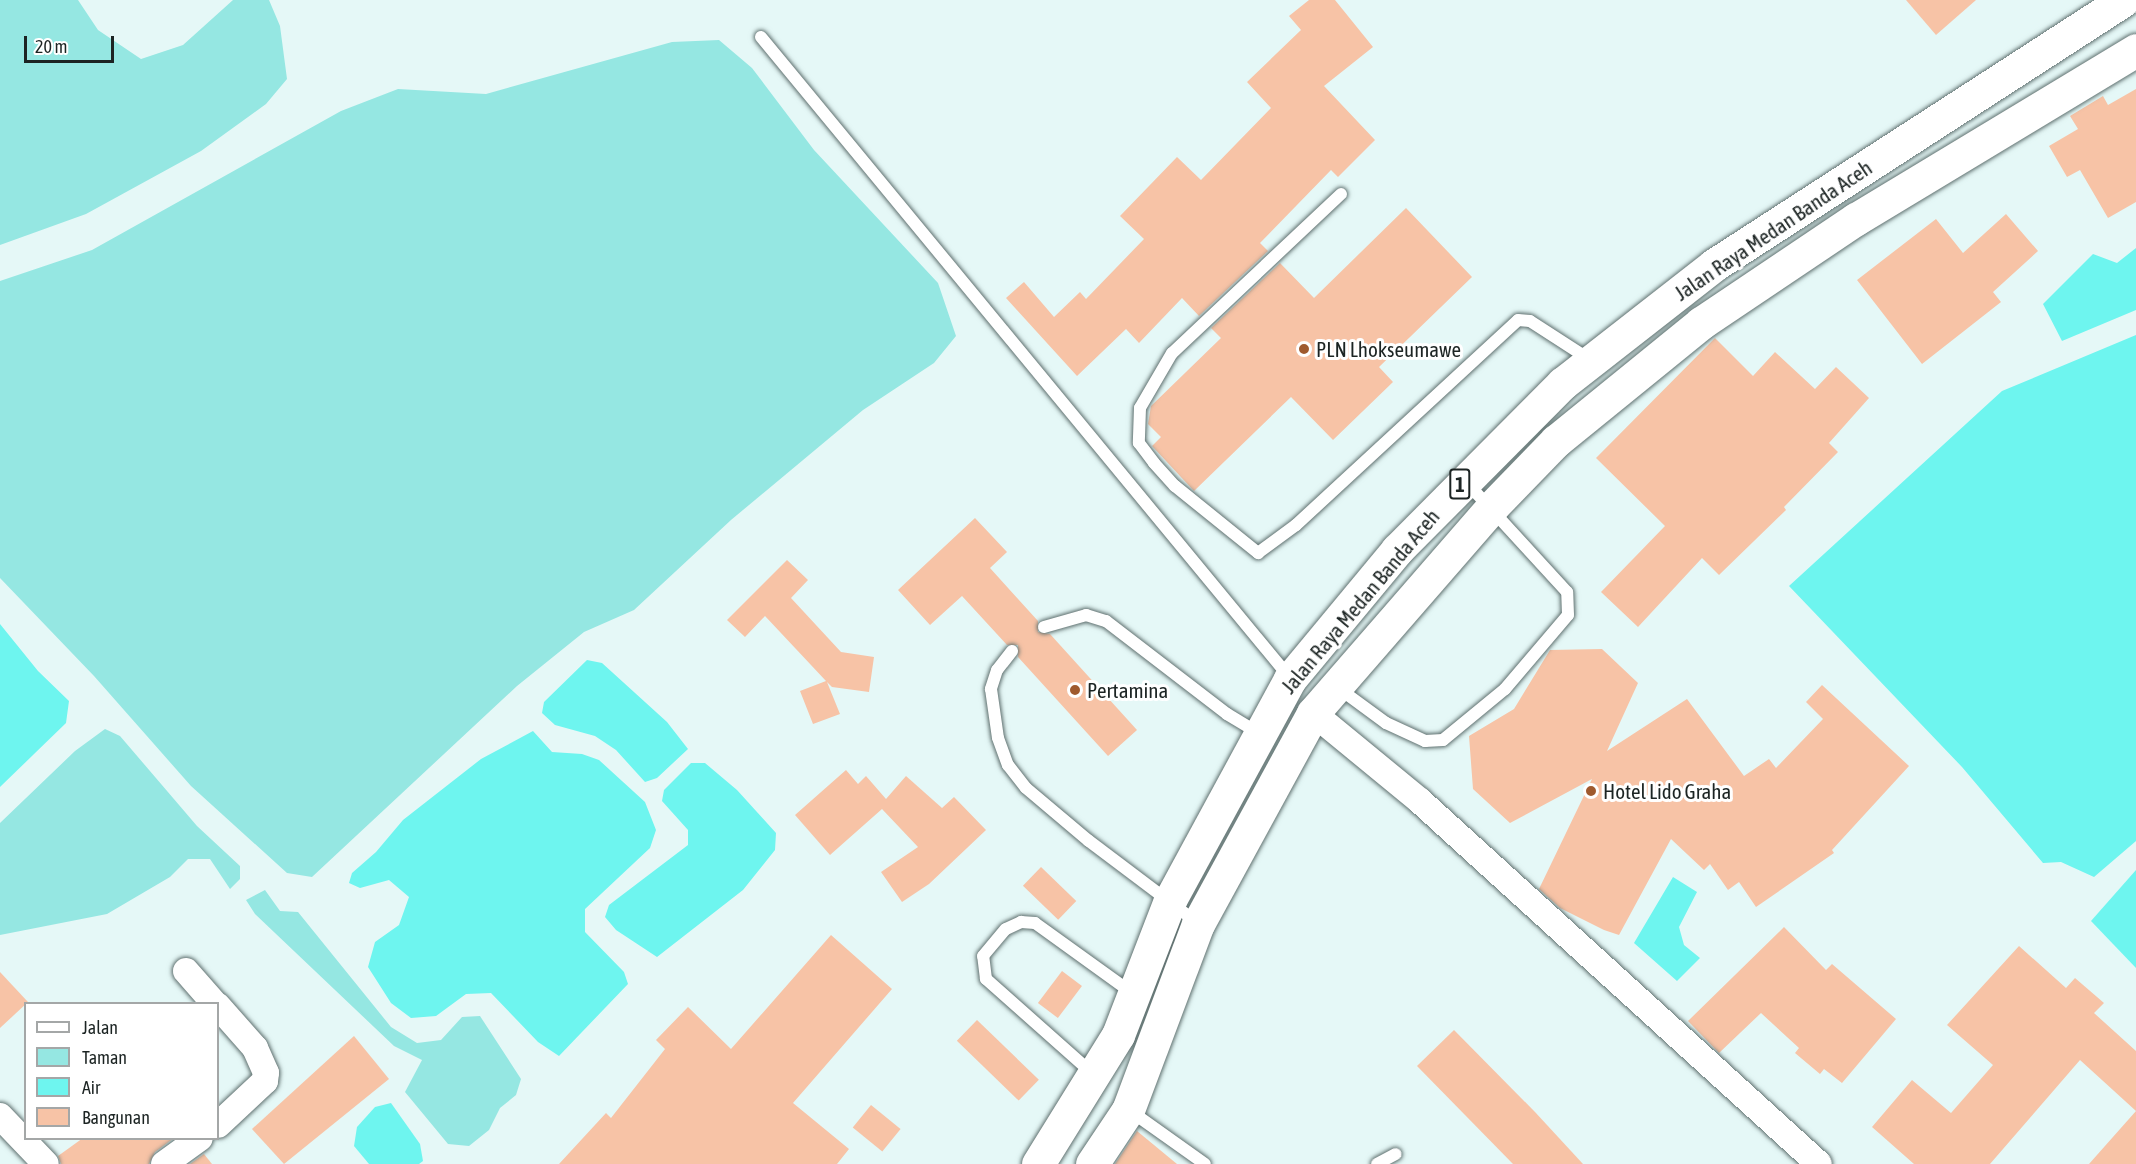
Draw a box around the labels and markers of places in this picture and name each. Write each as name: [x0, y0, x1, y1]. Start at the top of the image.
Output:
place label: PLN Lhokseumawe: [1316, 336, 1461, 362]
marker: PLN Lhokseumawe: [1297, 342, 1311, 356]
place label: Pertamina: [1087, 677, 1168, 703]
marker: Pertamina: [1068, 683, 1082, 697]
place label: Hotel Lido Graha: [1603, 778, 1731, 804]
marker: Hotel Lido Graha: [1584, 784, 1598, 798]

